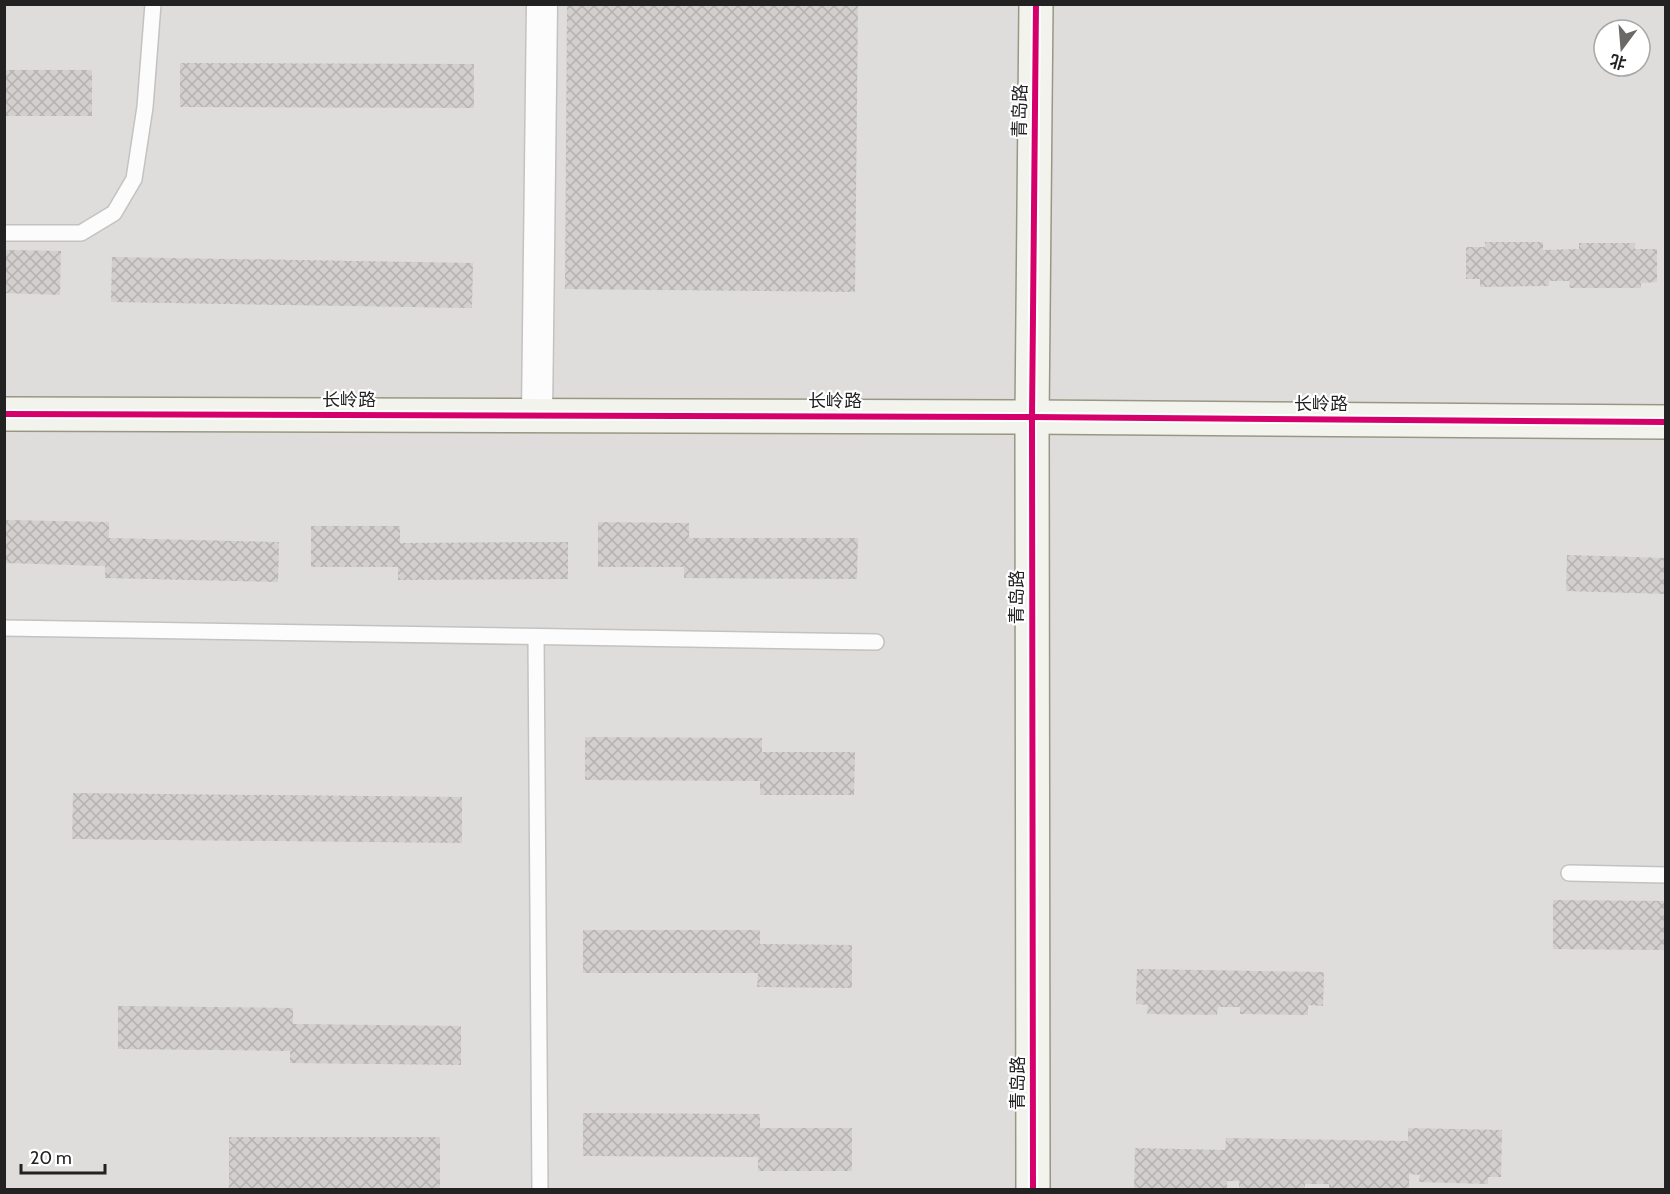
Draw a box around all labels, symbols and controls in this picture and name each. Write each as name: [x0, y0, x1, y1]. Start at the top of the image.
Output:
north arrow: [1592, 18, 1652, 78]
text: 北: [1608, 51, 1628, 73]
street label: 青岛路: [1009, 84, 1031, 138]
street label: 长岭路: [322, 389, 376, 411]
street label: 长岭路: [808, 390, 862, 412]
street label: 长岭路: [1294, 393, 1348, 415]
street label: 青岛路: [1006, 570, 1028, 624]
street label: 青岛路: [1007, 1056, 1029, 1110]
scale bar: [21, 1137, 105, 1175]
text: 20 m: [30, 1147, 72, 1169]

